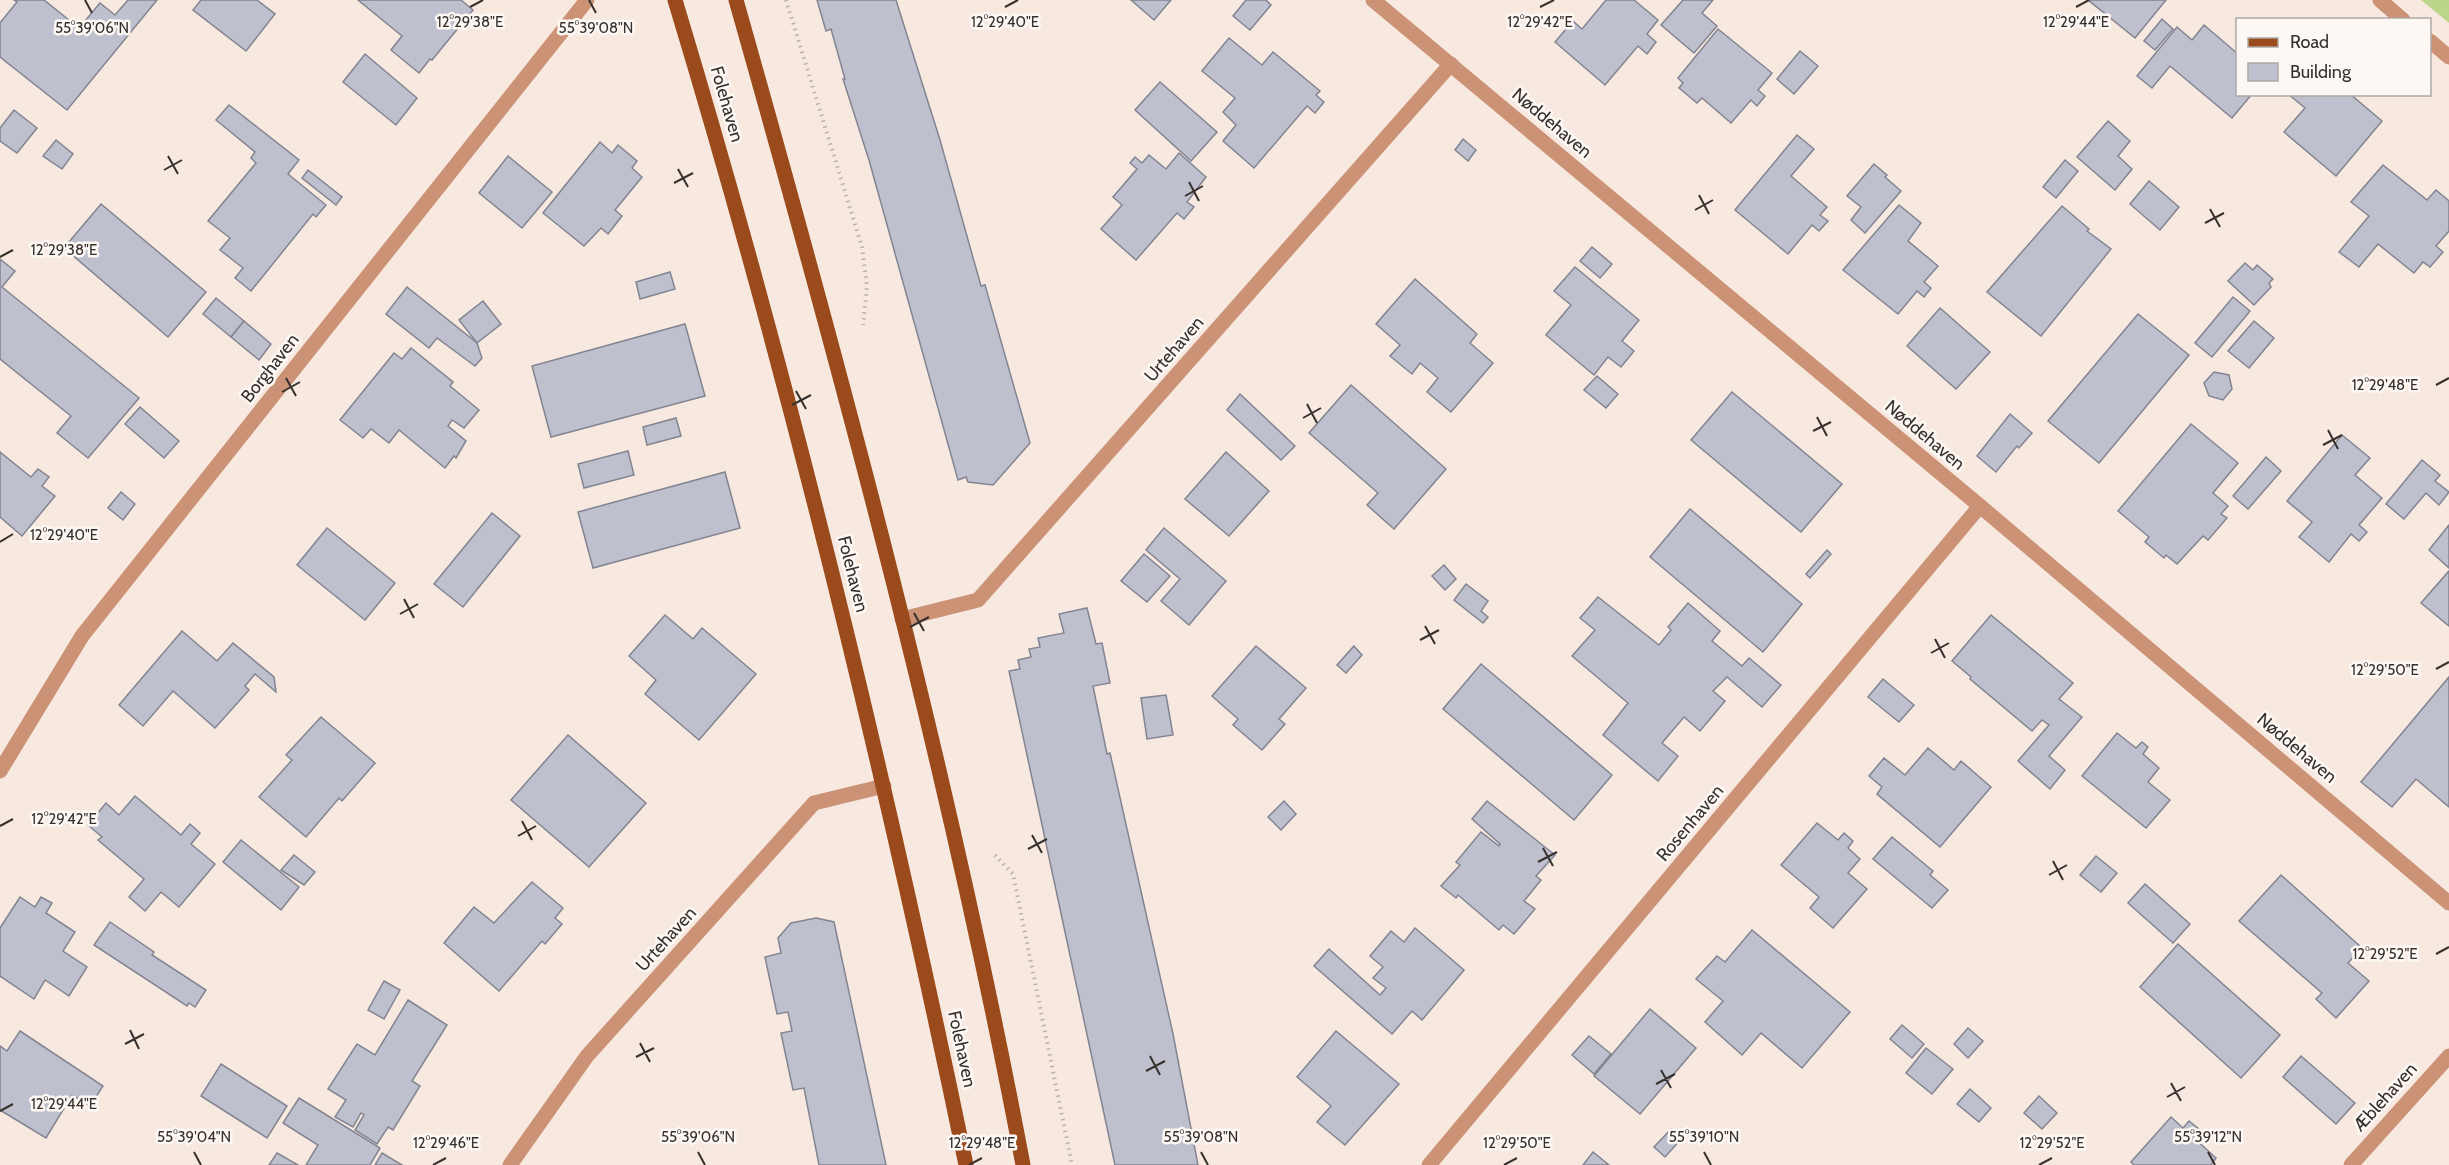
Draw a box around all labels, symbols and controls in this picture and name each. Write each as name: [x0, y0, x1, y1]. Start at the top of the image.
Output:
text: 12°29'38"E: [437, 13, 503, 31]
text: 12°29'40"E: [971, 13, 1039, 31]
text: 12°29'42"E: [1507, 13, 1573, 31]
text: 12°29'44"E: [2043, 13, 2109, 31]
legend: [2236, 18, 2431, 96]
text: 55°39'06"N: [55, 19, 129, 37]
text: 55°39'08"N: [559, 19, 633, 37]
text: Road: [2290, 31, 2329, 53]
text: Building: [2290, 61, 2352, 83]
street label: Folehaven: [706, 64, 748, 144]
street label: Nøddehaven: [1508, 83, 1596, 163]
text: 12°29'38"E: [31, 241, 97, 259]
street label: Urtehaven: [1140, 312, 1208, 386]
street label: Borghaven: [236, 329, 304, 407]
text: 12°29'48"E: [2352, 376, 2418, 394]
street label: Nøddehaven: [1881, 395, 1969, 475]
text: 12°29'40"E: [30, 526, 98, 544]
street label: Folehaven: [833, 534, 873, 614]
text: 12°29'50"E: [2351, 661, 2419, 679]
street label: Nøddehaven: [2253, 708, 2341, 788]
street label: Rosenhaven: [1652, 780, 1728, 866]
text: 12°29'42"E: [31, 810, 97, 828]
street label: Urtehaven: [631, 902, 701, 976]
text: 12°29'52"E: [2352, 945, 2418, 963]
street label: Folehaven: [943, 1009, 981, 1089]
street label: Æblehaven: [2348, 1058, 2422, 1137]
text: 12°29'44"E: [31, 1095, 97, 1113]
text: 55°39'04"N: [157, 1128, 231, 1146]
text: 55°39'06"N: [661, 1128, 735, 1146]
text: 55°39'08"N: [1164, 1128, 1238, 1146]
text: 55°39'10"N: [1669, 1128, 1739, 1146]
text: 55°39'12"N: [2174, 1128, 2242, 1146]
text: 12°29'46"E: [413, 1134, 479, 1152]
text: 12°29'48"E: [949, 1134, 1015, 1152]
text: 12°29'50"E: [1483, 1134, 1551, 1152]
text: 12°29'52"E: [2019, 1134, 2085, 1152]

